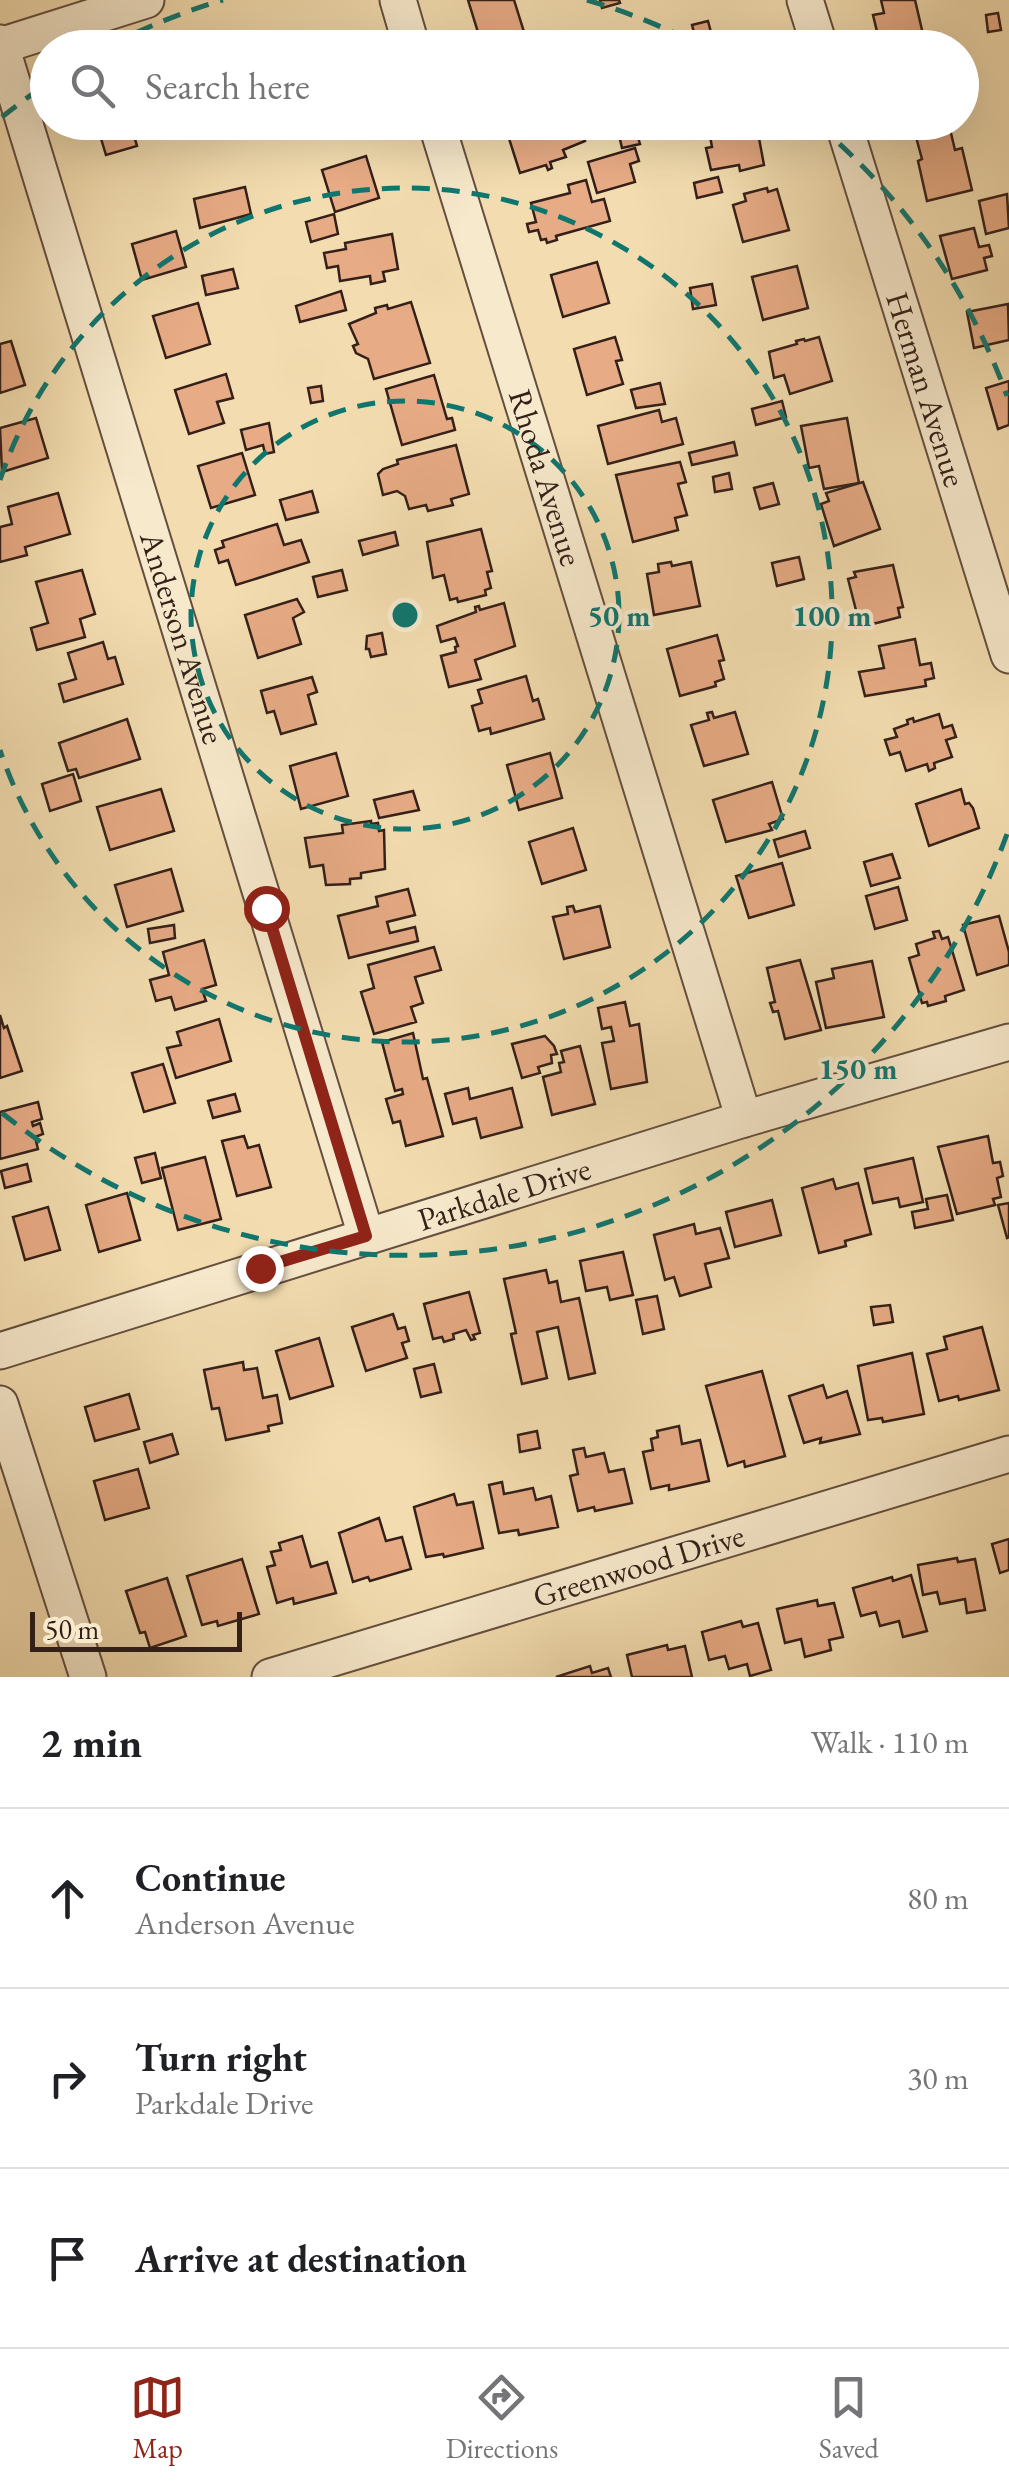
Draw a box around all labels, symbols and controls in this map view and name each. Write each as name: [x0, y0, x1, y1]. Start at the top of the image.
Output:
search box: [30, 30, 979, 140]
icon: search: [65, 58, 120, 113]
text: Search here: [145, 61, 310, 110]
street label: Herman Avenue: [876, 287, 976, 492]
street label: Rhoda Avenue: [499, 384, 593, 571]
street label: Anderson Avenue: [130, 525, 235, 749]
text: 50 m: [587, 596, 651, 635]
text: 100 m: [793, 596, 871, 635]
centre of rings: [387, 597, 423, 633]
route start: [244, 886, 290, 932]
text: 150 m: [819, 1049, 897, 1088]
street label: Parkdale Drive: [413, 1147, 596, 1240]
route end: [238, 1246, 284, 1292]
street label: Greenwood Drive: [528, 1514, 749, 1617]
scale bar: [30, 1607, 242, 1652]
text: 50 m: [45, 1611, 99, 1647]
text: 2 min: [40, 1715, 142, 1770]
text: Walk · 110 m: [811, 1721, 969, 1763]
text: Continue: [135, 1853, 286, 1902]
icon: ahead: [40, 1871, 95, 1926]
text: 80 m: [907, 1877, 969, 1919]
text: Anderson Avenue: [135, 1902, 355, 1944]
text: Turn right: [135, 2033, 307, 2082]
icon: right: [40, 2051, 95, 2106]
text: 30 m: [907, 2057, 969, 2099]
text: Parkdale Drive: [135, 2082, 313, 2124]
icon: arrive: [40, 2231, 95, 2286]
text: Arrive at destination: [135, 2234, 467, 2283]
tab: Map: [130, 2370, 185, 2466]
tab: Directions: [446, 2370, 558, 2466]
tab: Saved: [819, 2370, 879, 2466]

